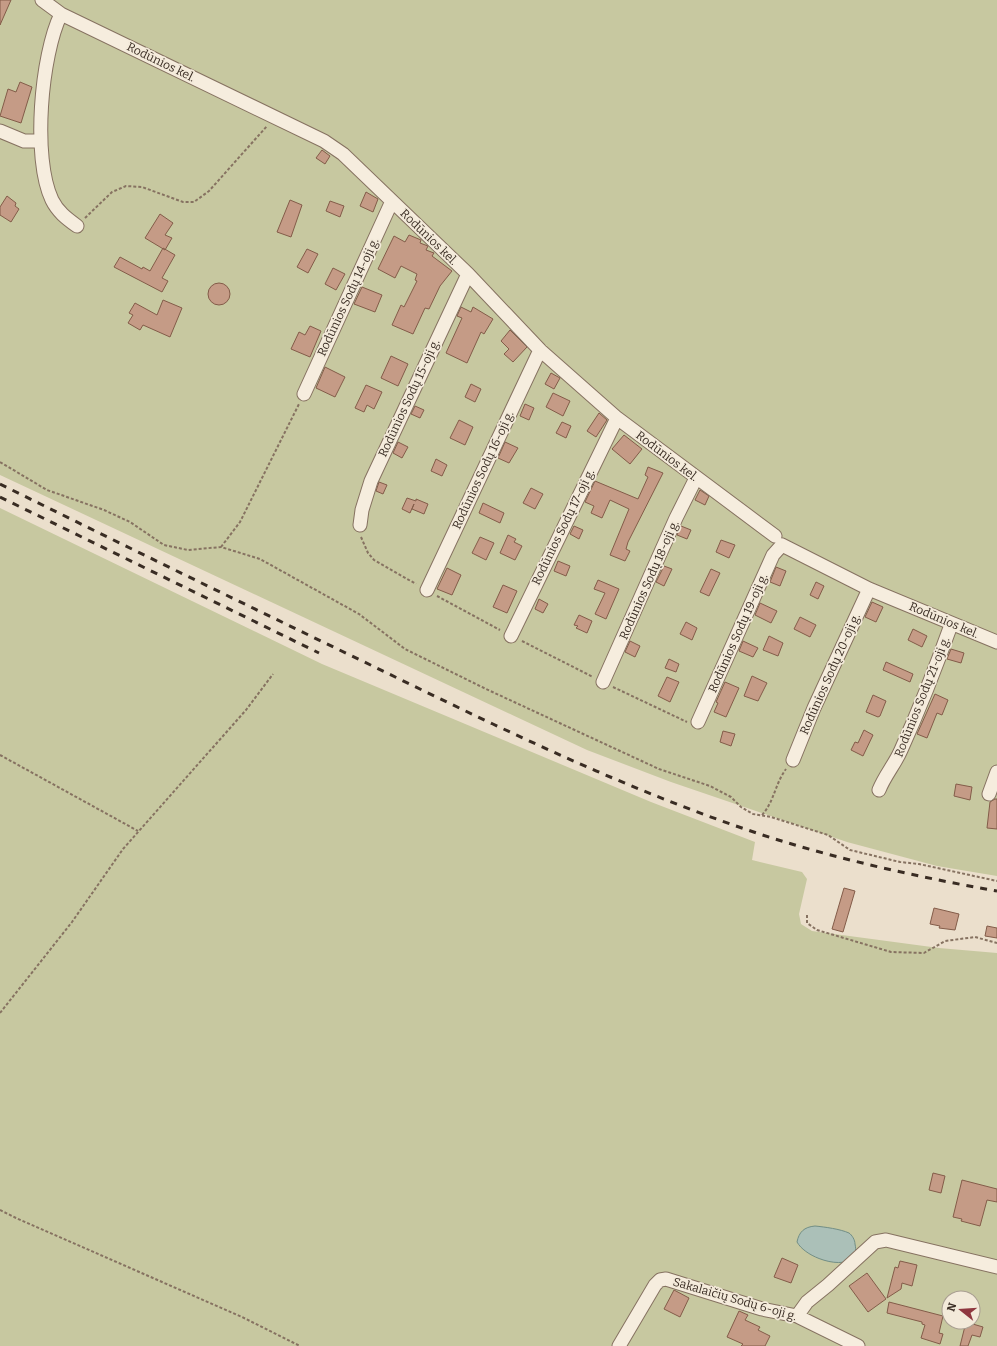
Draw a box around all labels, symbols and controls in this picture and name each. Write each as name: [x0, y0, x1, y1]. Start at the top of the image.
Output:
street label: Rodūnios kel.: [125, 39, 197, 85]
street label: Rodūnios kel.: [397, 206, 461, 268]
street label: Rodūnios Sodų 14-oji g.: [314, 236, 382, 358]
street label: Rodūnios Sodų 15-oji g.: [376, 337, 442, 459]
street label: Rodūnios Sodų 16-oji g.: [449, 409, 517, 531]
street label: Rodūnios kel.: [633, 428, 701, 484]
street label: Rodūnios Sodų 17-oji g.: [529, 467, 597, 587]
street label: Rodūnios Sodų 18-oji g.: [616, 518, 682, 642]
street label: Rodūnios Sodų 19-oji g.: [705, 571, 771, 695]
street label: Rodūnios kel.: [907, 599, 981, 641]
street label: Rodūnios Sodų 20-oji g.: [797, 611, 863, 737]
street label: Rodūnios Sodų 21-oji g.: [891, 635, 953, 759]
street label: Sakalaičių Sodų 6-oji g.: [671, 1275, 799, 1323]
north arrow: [941, 1290, 981, 1330]
text: N: [944, 1301, 960, 1313]

